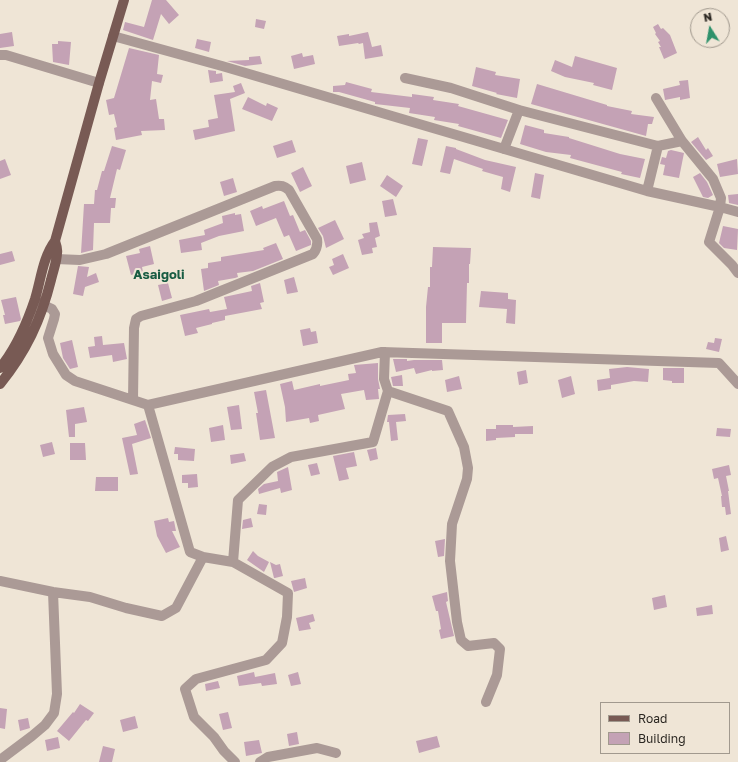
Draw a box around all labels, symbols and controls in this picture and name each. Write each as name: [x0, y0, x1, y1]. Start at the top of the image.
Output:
north arrow: [690, 8, 730, 48]
text: N: [702, 10, 713, 24]
district label: Asaigoli: [133, 267, 185, 283]
legend: [600, 702, 730, 754]
text: Road: [638, 711, 667, 726]
text: Building: [638, 731, 686, 746]

